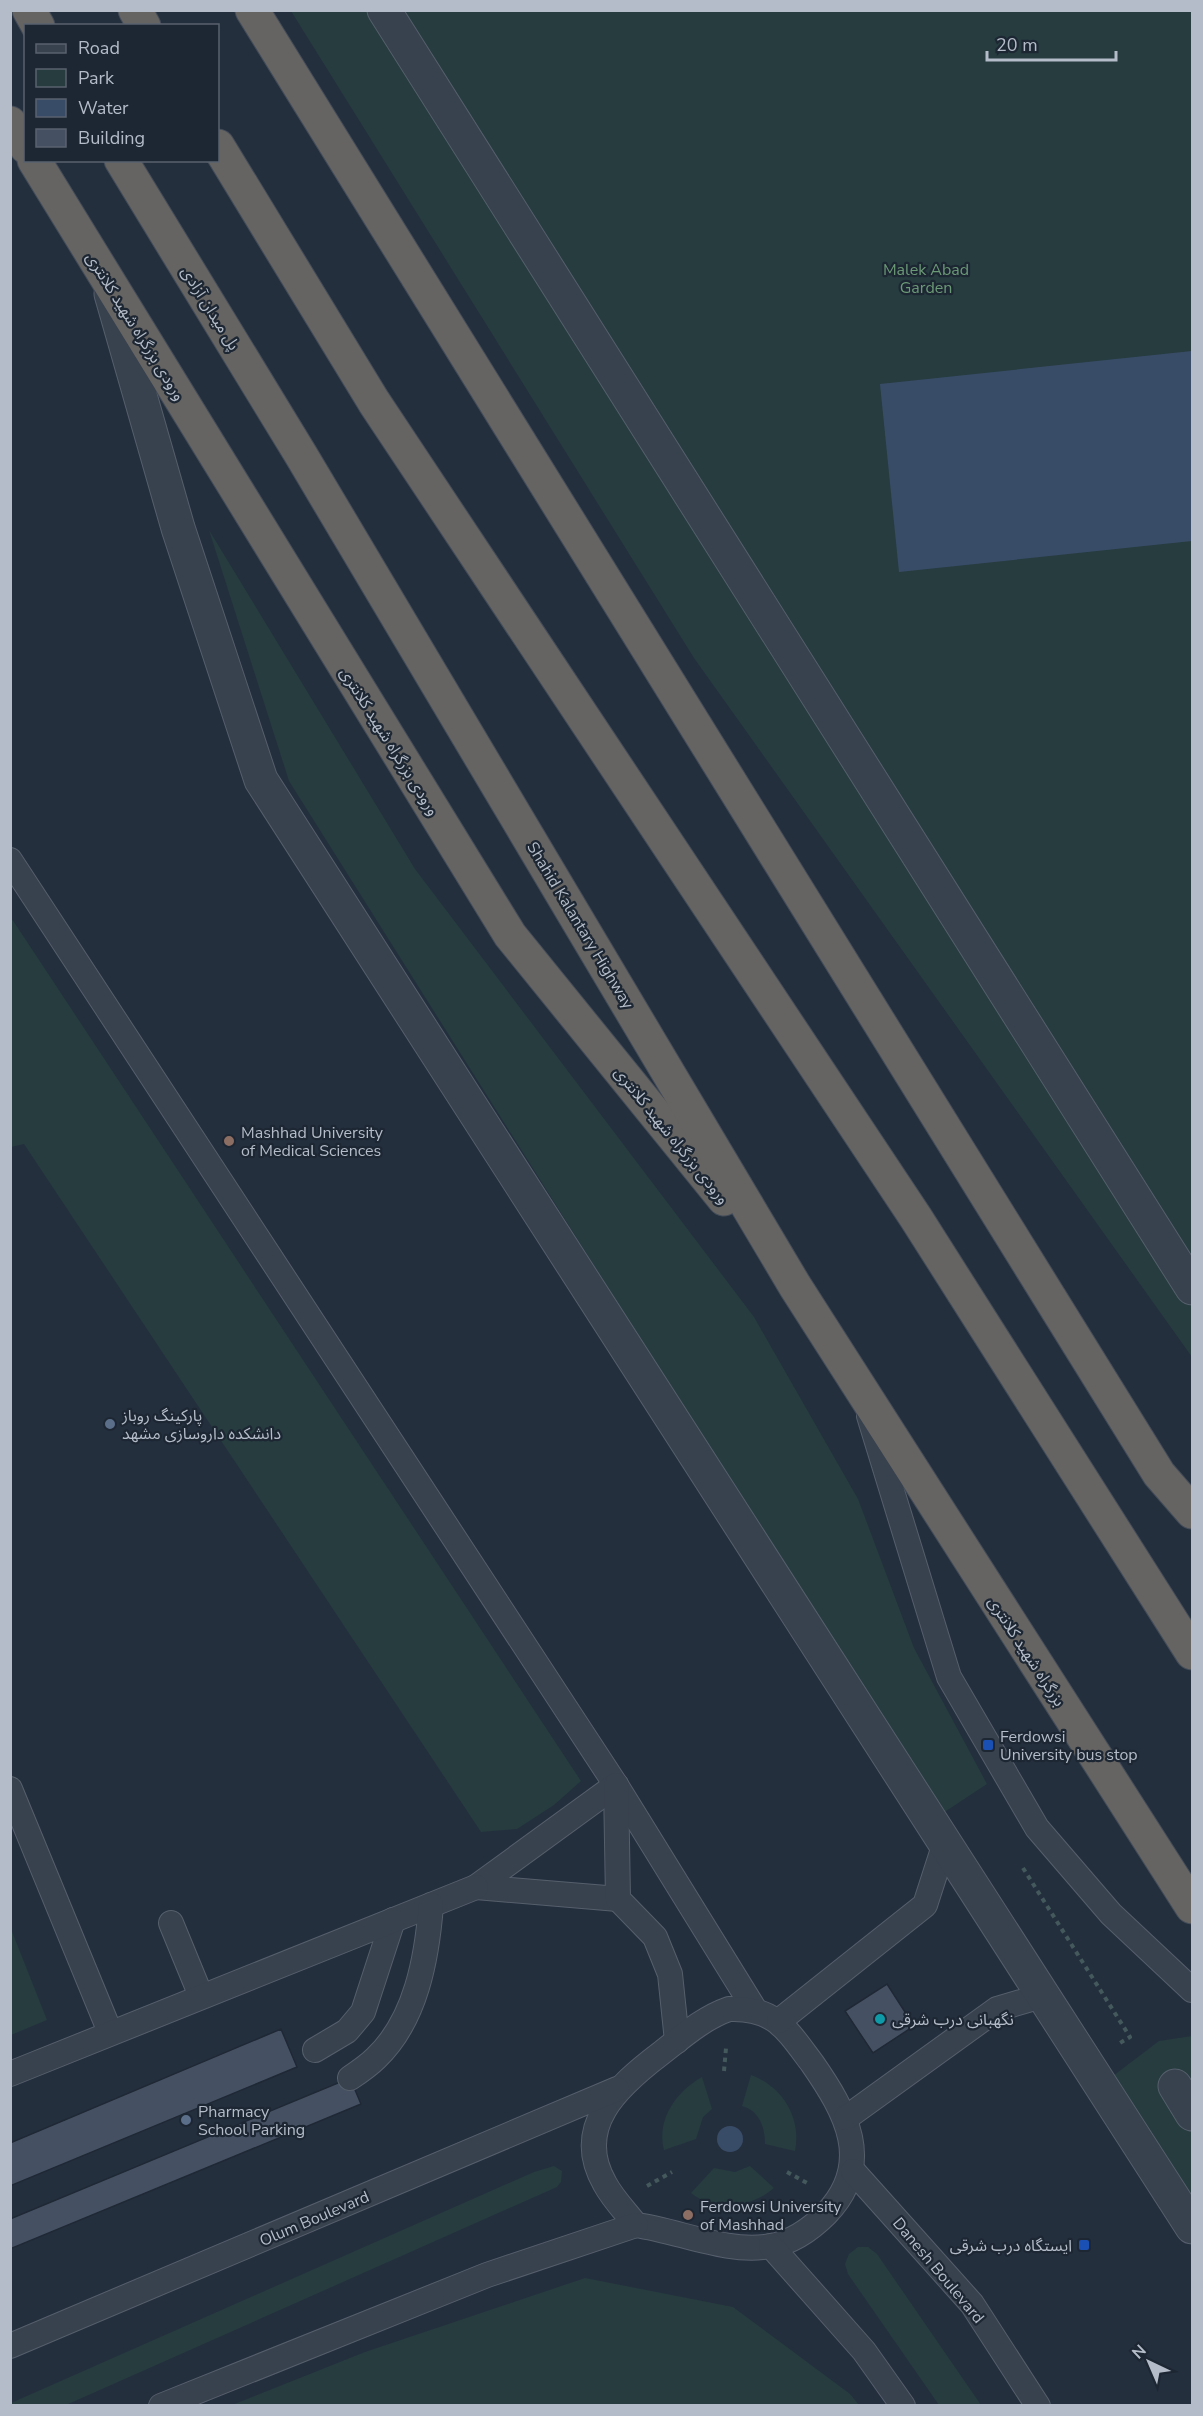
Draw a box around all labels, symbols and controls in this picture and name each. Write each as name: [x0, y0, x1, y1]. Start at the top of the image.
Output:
legend: [24, 24, 219, 162]
scale bar: [987, 24, 1116, 62]
text: 20 m: [996, 33, 1038, 57]
text: Road: [78, 36, 120, 60]
text: Park: [78, 66, 115, 90]
text: Water: [78, 96, 129, 120]
text: Building: [78, 126, 145, 150]
street label: ورودی بزرگراه شهید کلانتری: [80, 248, 190, 405]
park label: Malek Abad Garden: [883, 259, 969, 299]
street label: پل میدان آزادی: [176, 262, 245, 355]
street label: ورودی بزرگراه شهید کلانتری: [334, 663, 444, 820]
street label: Shahid Kalantary Highway: [521, 838, 639, 1014]
street label: ورودی بزرگراه شهید کلانتری: [609, 1062, 734, 1209]
place label: Mashhad University of Medical Sciences: [241, 1122, 384, 1162]
marker: Mashhad University of Medical Sciences: [222, 1134, 236, 1148]
place label: پارکینگ روباز دانشکده داروسازی مشهد: [121, 1405, 281, 1445]
marker: پارکینگ روباز دانشکده داروسازی مشهد: [103, 1417, 117, 1431]
street label: بزرگراه شهید کلانتری: [982, 1592, 1070, 1711]
place label: Ferdowsi University bus stop: [1000, 1726, 1138, 1766]
marker: Ferdowsi University bus stop: [981, 1738, 995, 1752]
place label: نگهبانی درب شرقی: [892, 2009, 1014, 2031]
marker: نگهبانی درب شرقی: [873, 2012, 887, 2026]
place label: Pharmacy School Parking: [198, 2101, 305, 2141]
marker: Pharmacy School Parking: [179, 2113, 193, 2127]
street label: Olum Boulevard: [256, 2186, 373, 2252]
place label: Ferdowsi University of Mashhad: [700, 2196, 842, 2236]
marker: Ferdowsi University of Mashhad: [681, 2208, 695, 2222]
street label: Danesh Boulevard: [887, 2213, 989, 2328]
place label: ایستگاه درب شرقی: [950, 2235, 1072, 2257]
marker: ایستگاه درب شرقی: [1077, 2238, 1091, 2252]
north arrow: [1119, 2332, 1179, 2392]
text: N: [1127, 2340, 1151, 2364]

